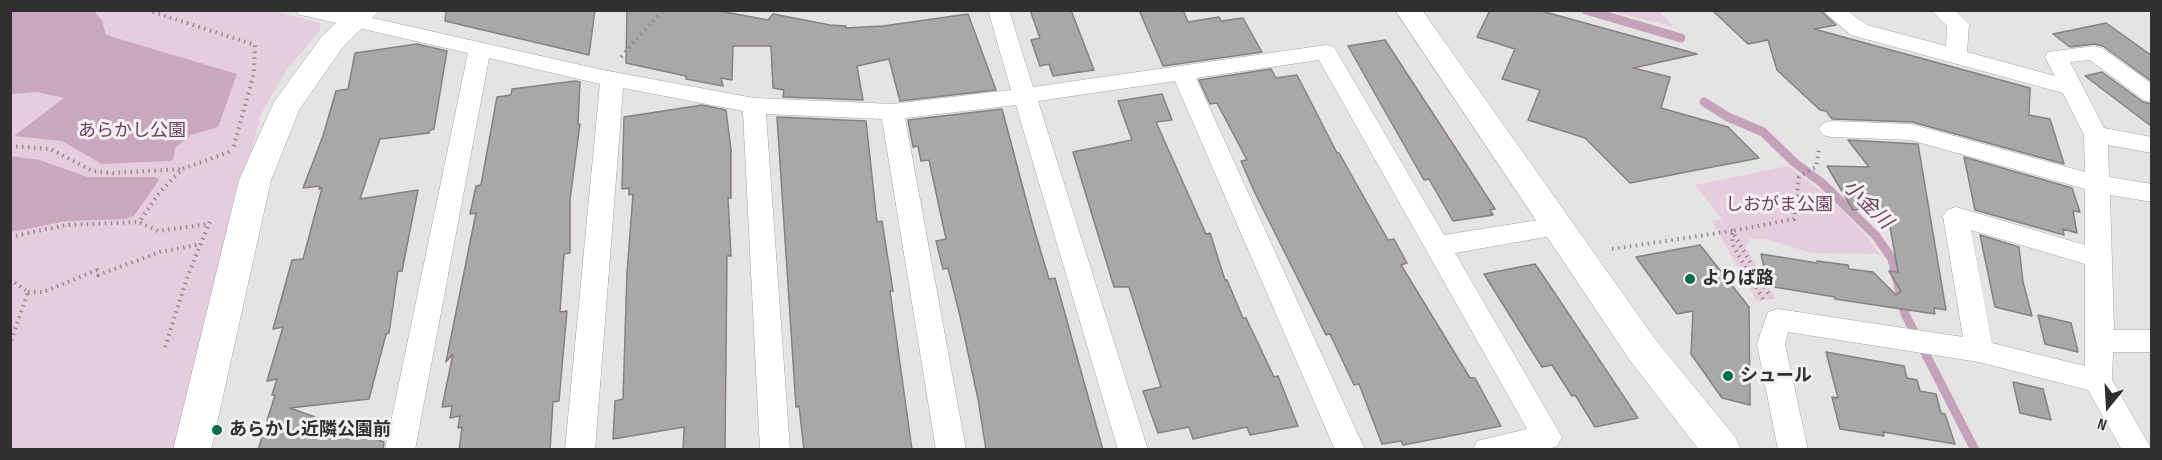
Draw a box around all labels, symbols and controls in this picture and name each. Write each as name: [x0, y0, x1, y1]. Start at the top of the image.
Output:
park label: あらかし公園: [78, 120, 186, 142]
water label: 小金川: [1837, 175, 1897, 235]
park label: しおがま公園: [1725, 194, 1833, 216]
place label: よりば路: [1702, 268, 1774, 290]
marker: よりば路: [1683, 272, 1697, 286]
place label: シュール: [1740, 365, 1812, 387]
marker: シュール: [1721, 369, 1735, 383]
north arrow: [2078, 376, 2138, 436]
text: N: [2095, 413, 2109, 434]
place label: あらかし近隣公園前: [229, 419, 391, 441]
marker: あらかし近隣公園前: [210, 423, 224, 437]

